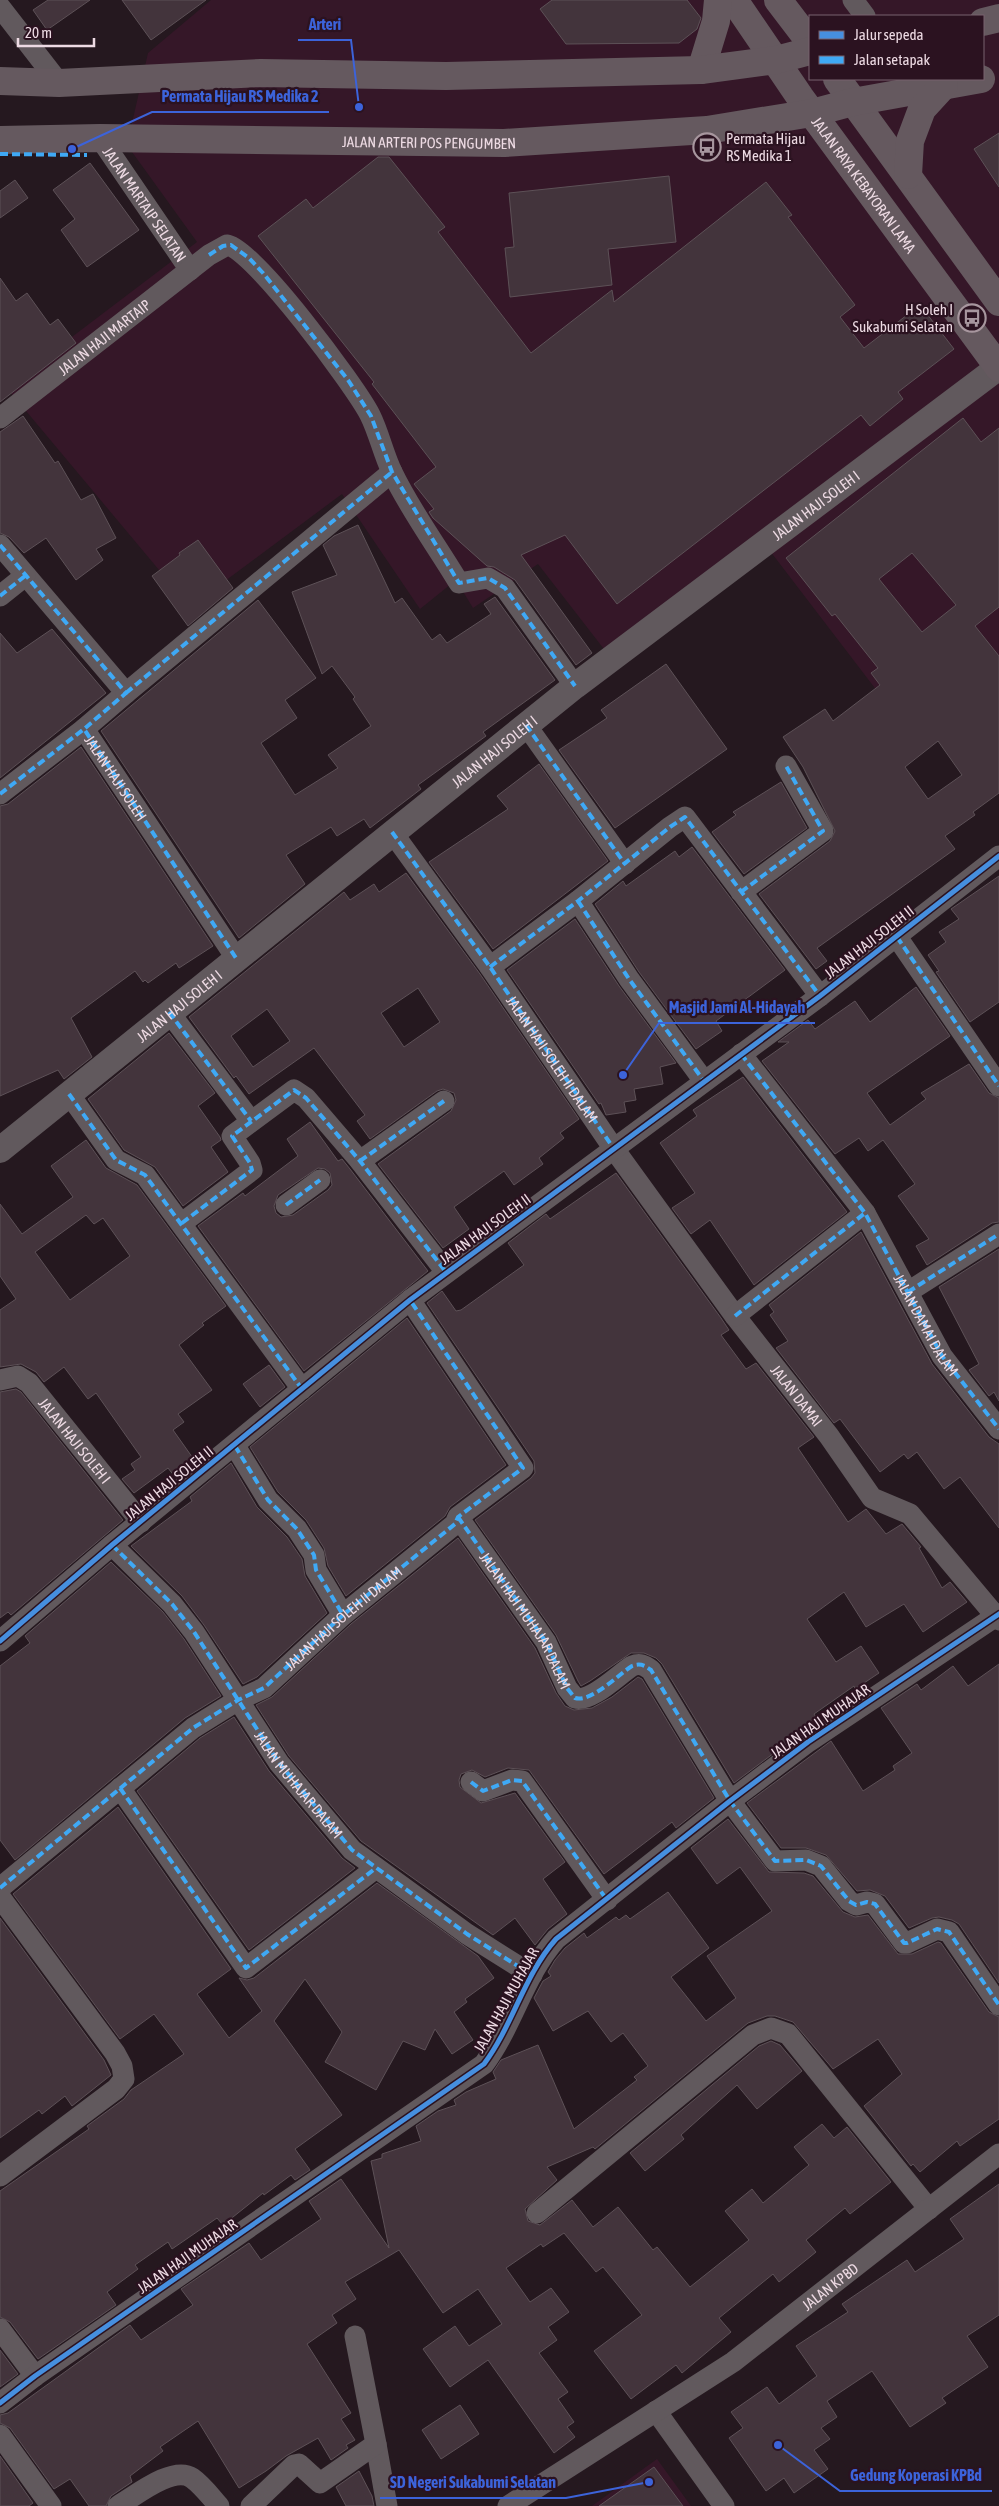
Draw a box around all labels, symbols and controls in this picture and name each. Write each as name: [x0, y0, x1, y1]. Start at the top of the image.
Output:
callout: Arteri: [298, 9, 351, 40]
scale bar: [18, 15, 94, 47]
text: Arteri: [308, 15, 342, 33]
legend: [809, 15, 984, 80]
text: 20 m: [25, 24, 52, 41]
text: Jalur sepeda: [854, 26, 924, 43]
text: Jalan setapak: [854, 51, 931, 68]
callout: Permata Hijau RS Medika 2: [152, 81, 329, 112]
text: Permata Hijau RS Medika 2: [161, 87, 319, 105]
street label: JALAN RAYA KEBAYORAN LAMA: [809, 113, 920, 256]
place label: Permata Hijau RS Medika 1: [726, 130, 805, 164]
street label: JALAN ARTERI POS PENGUMBEN: [342, 132, 516, 152]
bus stop icon: Permata Hijau RS Medika 1: [692, 132, 722, 162]
street label: JALAN MARTAIP SELATAN: [100, 143, 190, 265]
street label: JALAN HAJI MARTAIP: [54, 296, 154, 378]
place label: H Soleh I Sukabumi Selatan: [853, 301, 953, 335]
bus stop icon: H Soleh I Sukabumi Selatan: [957, 303, 987, 333]
street label: JALAN HAJI SOLEH I: [769, 467, 863, 543]
street label: JALAN HAJI SOLEH I: [448, 712, 540, 791]
street label: JALAN HAJI SOLEH: [82, 732, 151, 824]
street label: JALAN HAJI SOLEH II: [821, 902, 917, 982]
street label: JALAN HAJI SOLEH I: [133, 966, 225, 1045]
street label: JALAN HAJI SOLEH II DALAM: [503, 992, 602, 1126]
callout: Masjid Jami Al-Hidayah: [659, 992, 815, 1023]
text: Masjid Jami Al-Hidayah: [669, 998, 806, 1016]
street label: JALAN HAJI SOLEH II: [436, 1190, 534, 1268]
street label: JALAN DAMAI DALAM: [891, 1271, 962, 1379]
street label: JALAN DAMAI: [768, 1361, 826, 1429]
street label: JALAN HAJI SOLEH I: [36, 1394, 115, 1486]
street label: JALAN HAJI SOLEH II: [121, 1442, 217, 1524]
street label: JALAN HAJI MUHAJAR DALAM: [477, 1549, 575, 1691]
street label: JALAN HAJI SOLEH II DALAM: [281, 1562, 405, 1673]
street label: JALAN HAJI MUHAJAR: [767, 1680, 873, 1762]
street label: JALAN MUHAJAR DALAM: [252, 1727, 347, 1841]
street label: JALAN HAJI MUHAJAR: [470, 1944, 542, 2056]
street label: JALAN HAJI MUHAJAR: [134, 2215, 240, 2297]
street label: JALAN KPBD: [798, 2259, 861, 2313]
callout: Gedung Koperasi KPBd: [840, 2460, 992, 2491]
text: Gedung Koperasi KPBd: [850, 2466, 982, 2484]
callout: SD Negeri Sukabumi Selatan: [380, 2467, 566, 2498]
text: SD Negeri Sukabumi Selatan: [390, 2473, 556, 2491]

